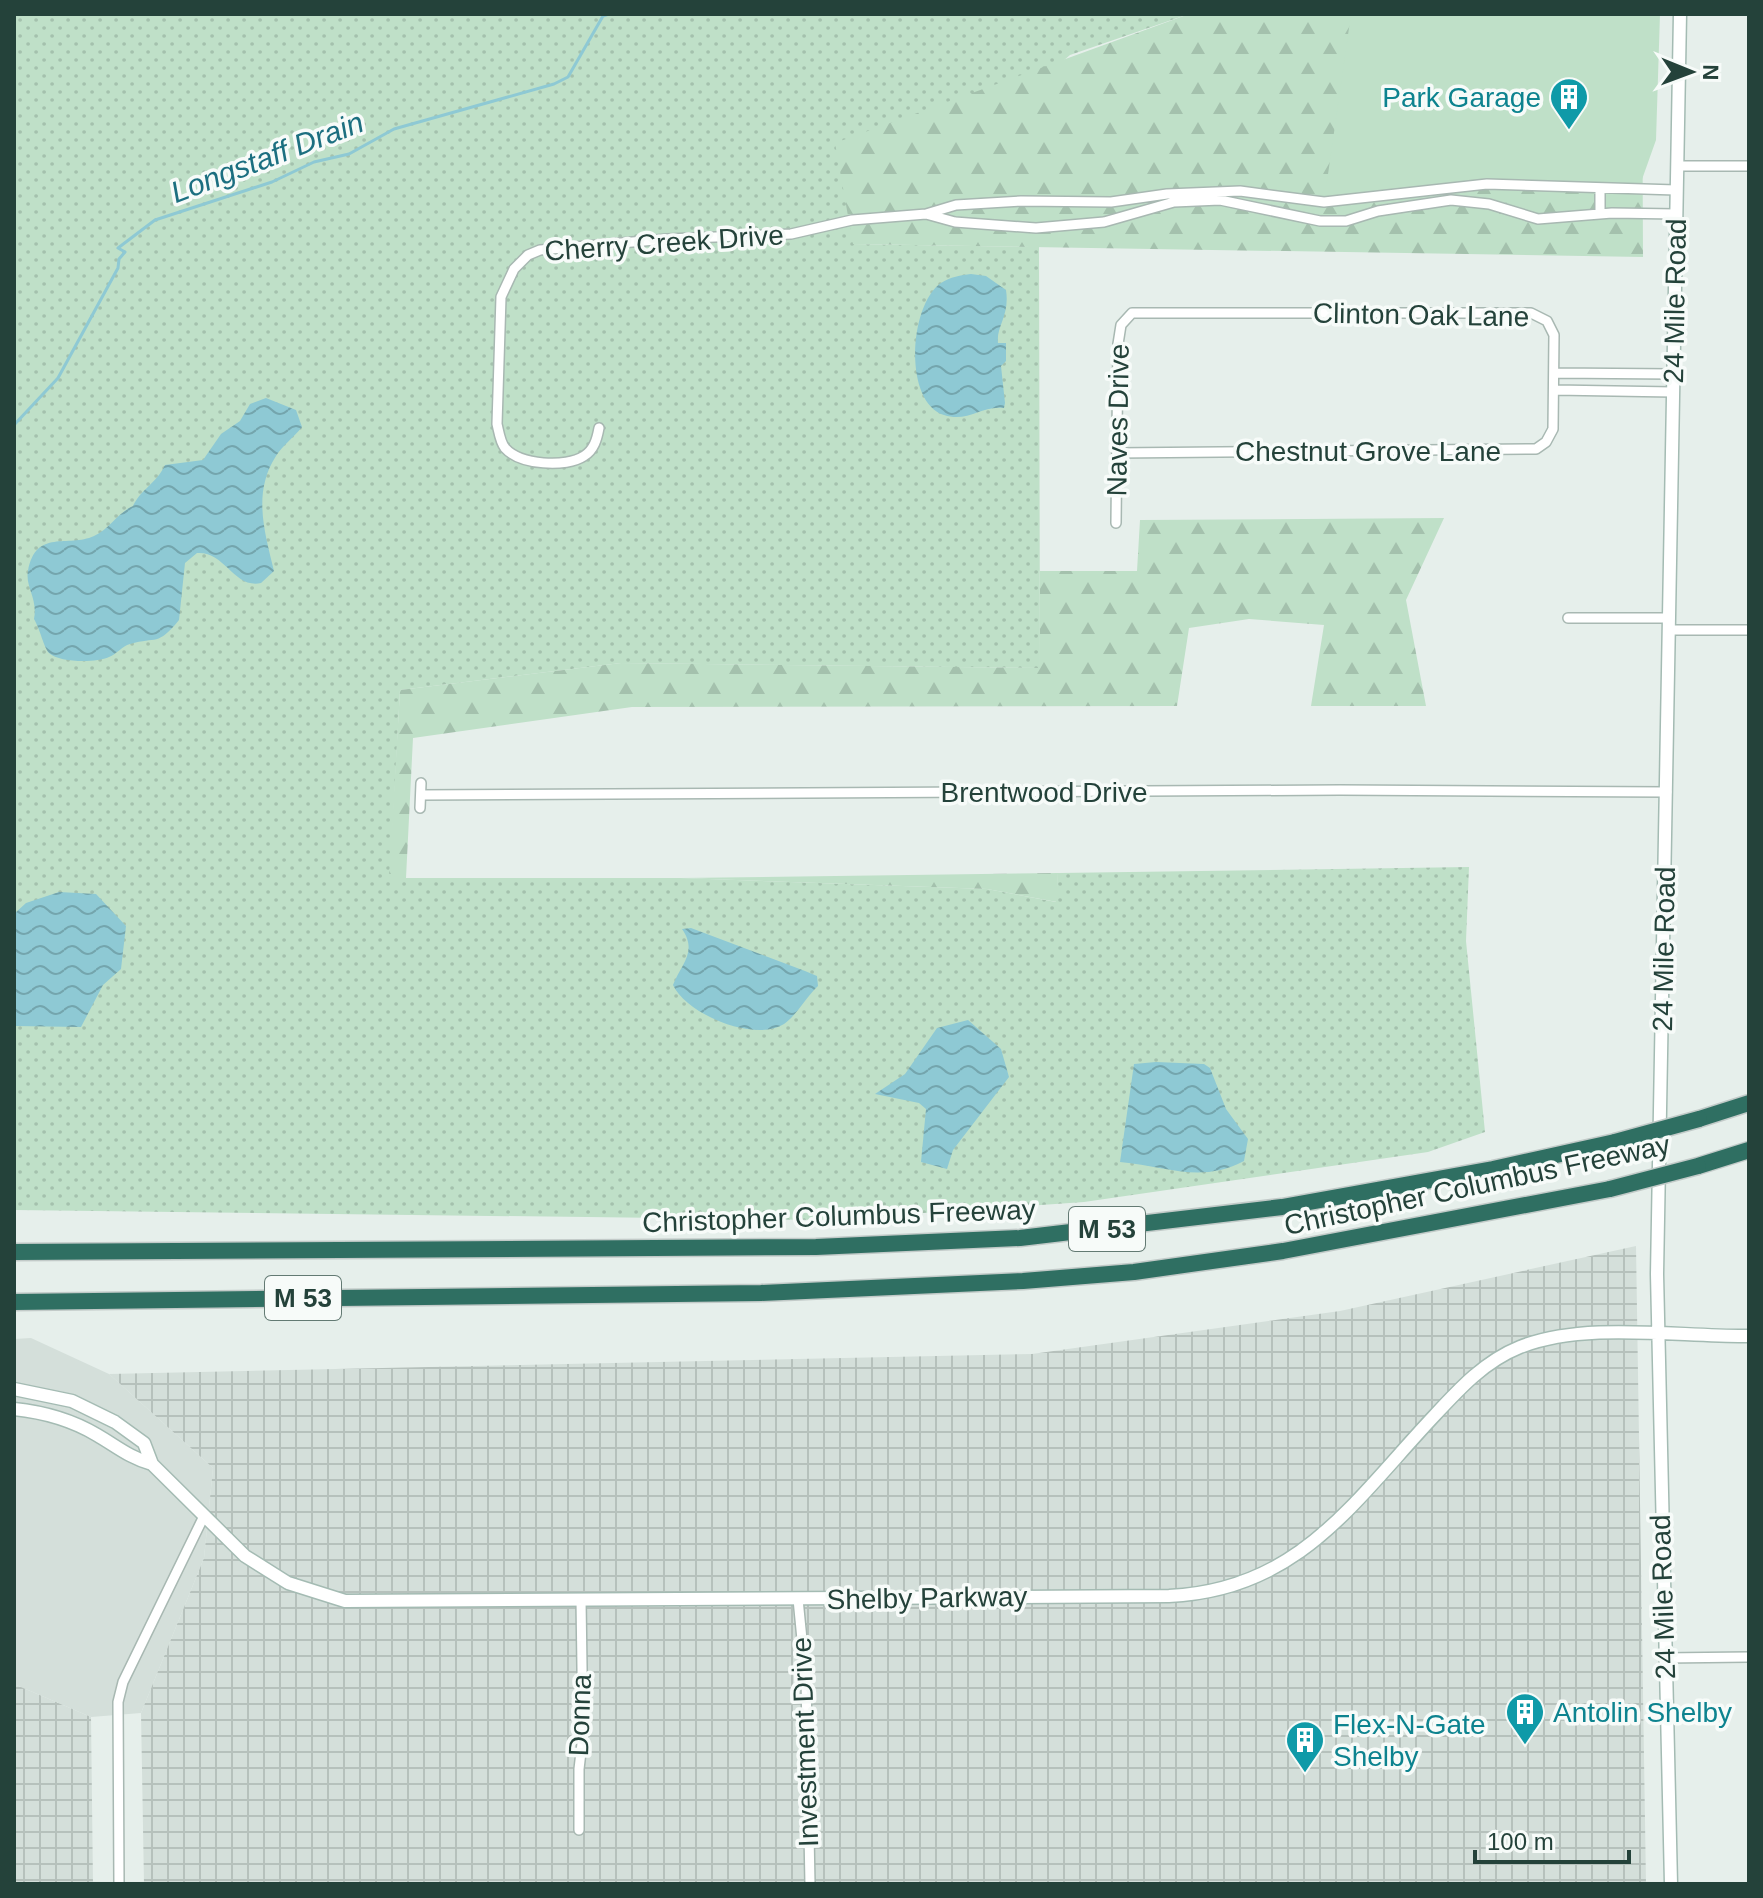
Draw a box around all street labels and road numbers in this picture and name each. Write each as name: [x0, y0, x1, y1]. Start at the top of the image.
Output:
street label: 24 Mile Road: [1658, 218, 1692, 384]
street label: Cherry Creek Drive: [543, 219, 785, 267]
street label: Clinton Oak Lane: [1313, 298, 1529, 332]
street label: Naves Drive: [1101, 343, 1135, 497]
street label: Chestnut Grove Lane: [1235, 436, 1501, 467]
street label: Brentwood Drive: [941, 777, 1147, 808]
street label: 24 Mile Road: [1647, 866, 1681, 1032]
street label: Christopher Columbus Freeway: [1281, 1129, 1673, 1241]
street label: Christopher Columbus Freeway: [642, 1194, 1036, 1238]
road number: M 53: [1069, 1207, 1145, 1251]
road number: M 53: [265, 1276, 341, 1320]
street label: 24 Mile Road: [1645, 1514, 1681, 1680]
street label: Shelby Parkway: [826, 1581, 1028, 1615]
street label: Investment Drive: [786, 1636, 824, 1848]
street label: Donna: [563, 1673, 597, 1757]

